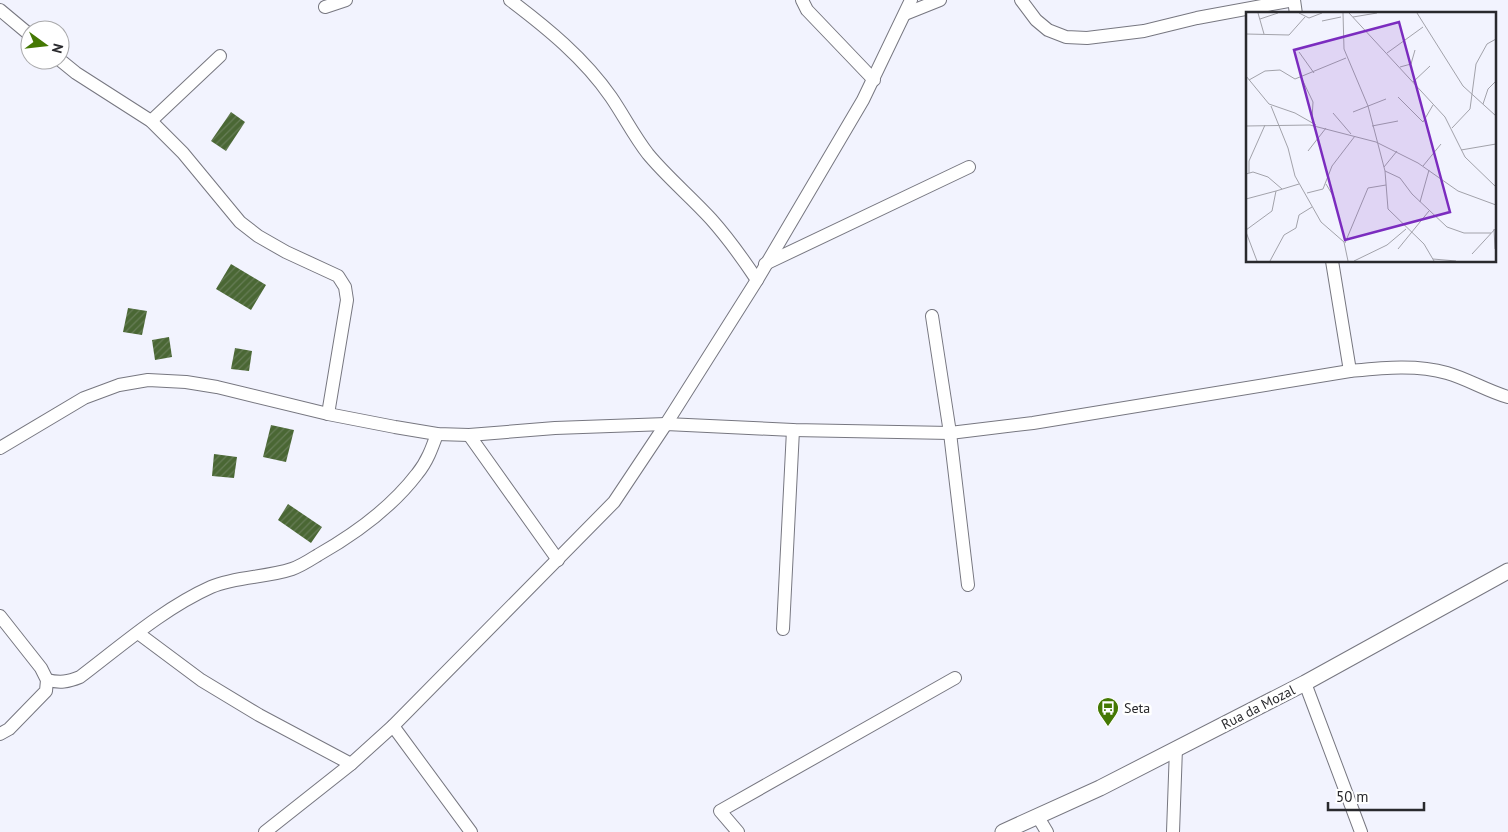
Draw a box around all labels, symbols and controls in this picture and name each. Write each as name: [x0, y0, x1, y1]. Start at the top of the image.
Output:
inset map: [1246, 12, 1496, 262]
north arrow: [20, 20, 70, 70]
text: N: [48, 42, 67, 55]
street label: Rua da Mozal: [1218, 681, 1298, 733]
bus stop icon: Seta: [1096, 696, 1120, 727]
place label: Seta: [1124, 699, 1150, 717]
scale bar: [1328, 780, 1424, 812]
text: 50 m: [1336, 787, 1369, 806]

